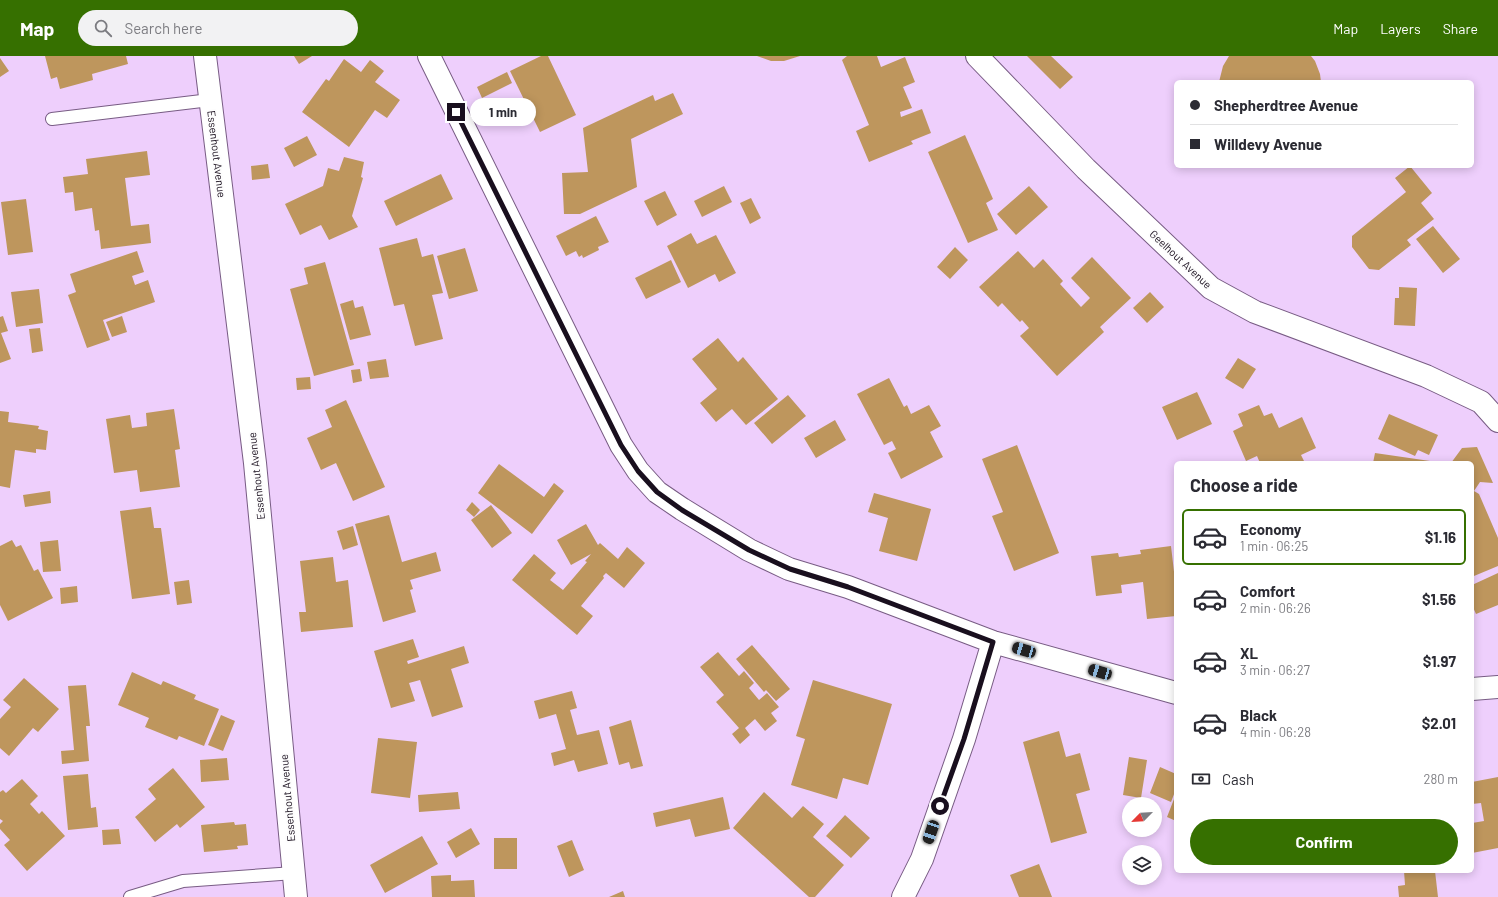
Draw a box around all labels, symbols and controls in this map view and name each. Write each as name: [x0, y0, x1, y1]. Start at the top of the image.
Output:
search box: [78, 10, 358, 46]
text: Map: [20, 17, 54, 40]
icon: search: [92, 17, 114, 39]
text: Search here: [124, 19, 202, 37]
text: Map: [1333, 20, 1358, 37]
text: Layers: [1380, 20, 1421, 37]
text: Share: [1443, 20, 1478, 37]
text: Shepherdtree Avenue: [1214, 96, 1358, 114]
callout: 1 min: [470, 98, 536, 126]
route end: [447, 103, 465, 121]
text: 1 min: [489, 104, 517, 120]
street label: Essenhout Avenue: [205, 110, 229, 198]
text: Willdevy Avenue: [1214, 135, 1322, 153]
street label: Geelhout Avenue: [1147, 227, 1215, 291]
street label: Essenhout Avenue: [245, 432, 267, 520]
text: Choose a ride: [1190, 474, 1298, 496]
icon: car: [1192, 519, 1228, 555]
text: Economy: [1240, 520, 1301, 538]
text: $1.16: [1425, 528, 1456, 546]
text: 1 min · 06:25: [1240, 538, 1308, 554]
icon: car: [1192, 581, 1228, 617]
text: Comfort: [1240, 582, 1295, 600]
text: $1.56: [1422, 590, 1456, 608]
text: 2 min · 06:26: [1240, 600, 1311, 616]
car: [1011, 641, 1037, 659]
icon: car: [1192, 643, 1228, 679]
text: XL: [1240, 644, 1258, 662]
text: $1.97: [1423, 652, 1456, 670]
text: 3 min · 06:27: [1240, 662, 1310, 678]
car: [1087, 663, 1113, 681]
icon: car: [1192, 705, 1228, 741]
text: Black: [1240, 706, 1277, 724]
text: $2.01: [1422, 714, 1456, 732]
text: 4 min · 06:28: [1240, 724, 1311, 740]
street label: Essenhout Avenue: [277, 754, 297, 842]
icon: cash: [1190, 768, 1212, 790]
text: Cash: [1222, 770, 1254, 788]
text: 280 m: [1424, 771, 1458, 787]
route start: [931, 797, 949, 815]
north arrow: [1122, 797, 1162, 837]
map controls: [1122, 797, 1162, 885]
car: [921, 819, 941, 845]
button: Confirm: [1190, 819, 1458, 865]
button: layers: [1122, 845, 1162, 885]

